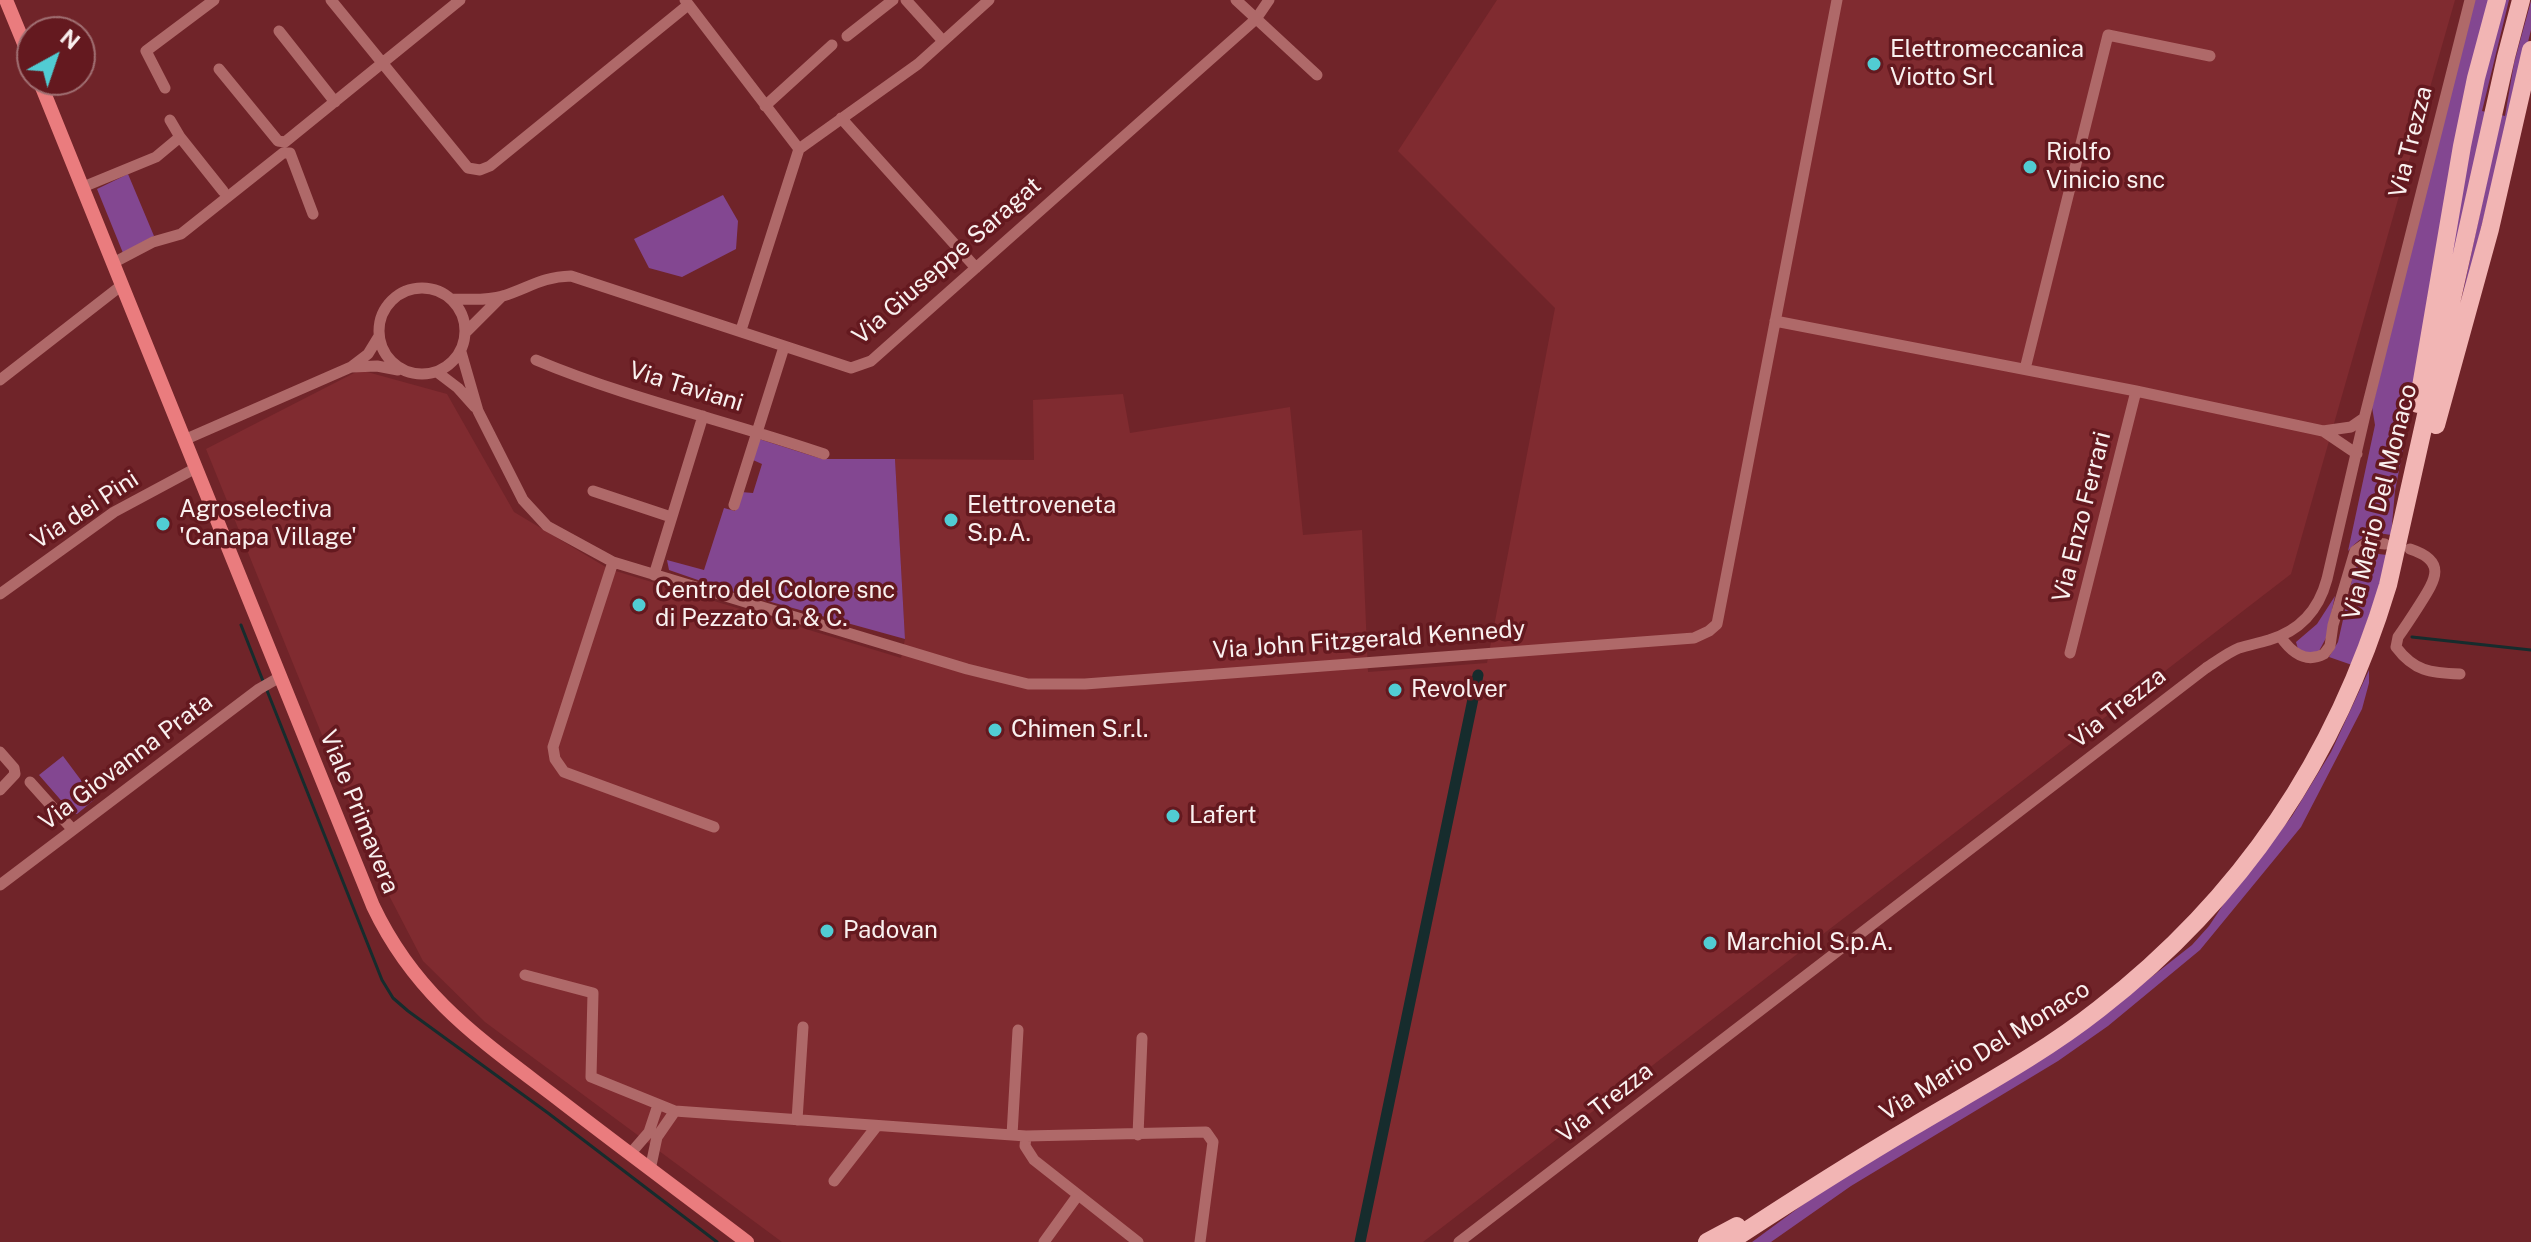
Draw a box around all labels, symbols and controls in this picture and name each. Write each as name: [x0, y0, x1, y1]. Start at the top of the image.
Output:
north arrow: [16, 16, 96, 96]
text: N: [55, 24, 85, 55]
place label: Elettromeccanica Viotto Srl: [1890, 36, 2084, 92]
marker: Elettromeccanica Viotto Srl: [1865, 55, 1883, 73]
street label: Via Trezza: [2383, 83, 2439, 201]
place label: Riolfo Vinicio snc: [2046, 139, 2165, 195]
marker: Riolfo Vinicio snc: [2021, 158, 2039, 176]
street label: Via Giuseppe Saragat: [847, 171, 1047, 351]
street label: Via Taviani: [625, 356, 747, 418]
street label: Via Mario Del Monaco: [2337, 381, 2423, 623]
street label: Via Enzo Ferrari: [2047, 429, 2117, 605]
street label: Via dei Pini: [26, 465, 144, 555]
place label: Elettroveneta S.p.A.: [967, 492, 1116, 548]
place label: Agroselectiva 'Canapa Village': [179, 496, 357, 552]
marker: Elettroveneta S.p.A.: [942, 511, 960, 529]
marker: Agroselectiva 'Canapa Village': [154, 515, 172, 533]
place label: Centro del Colore snc di Pezzato G. & C.: [655, 577, 895, 633]
marker: Centro del Colore snc di Pezzato G. & C.: [630, 596, 648, 614]
street label: Via John Fitzgerald Kennedy: [1212, 615, 1526, 665]
street label: Via Trezza: [2064, 662, 2172, 754]
place label: Revolver: [1411, 676, 1507, 704]
marker: Revolver: [1386, 681, 1404, 699]
street label: Via Giovanna Prata: [34, 687, 218, 837]
place label: Chimen S.r.l.: [1011, 716, 1148, 744]
marker: Chimen S.r.l.: [986, 721, 1004, 739]
street label: Viale Primavera: [313, 726, 405, 898]
place label: Lafert: [1189, 802, 1257, 830]
marker: Lafert: [1164, 807, 1182, 825]
place label: Padovan: [843, 917, 938, 945]
marker: Padovan: [818, 922, 836, 940]
place label: Marchiol S.p.A.: [1726, 929, 1893, 957]
marker: Marchiol S.p.A.: [1701, 934, 1719, 952]
street label: Via Mario Del Monaco: [1875, 975, 2095, 1127]
street label: Via Trezza: [1551, 1057, 1659, 1149]

